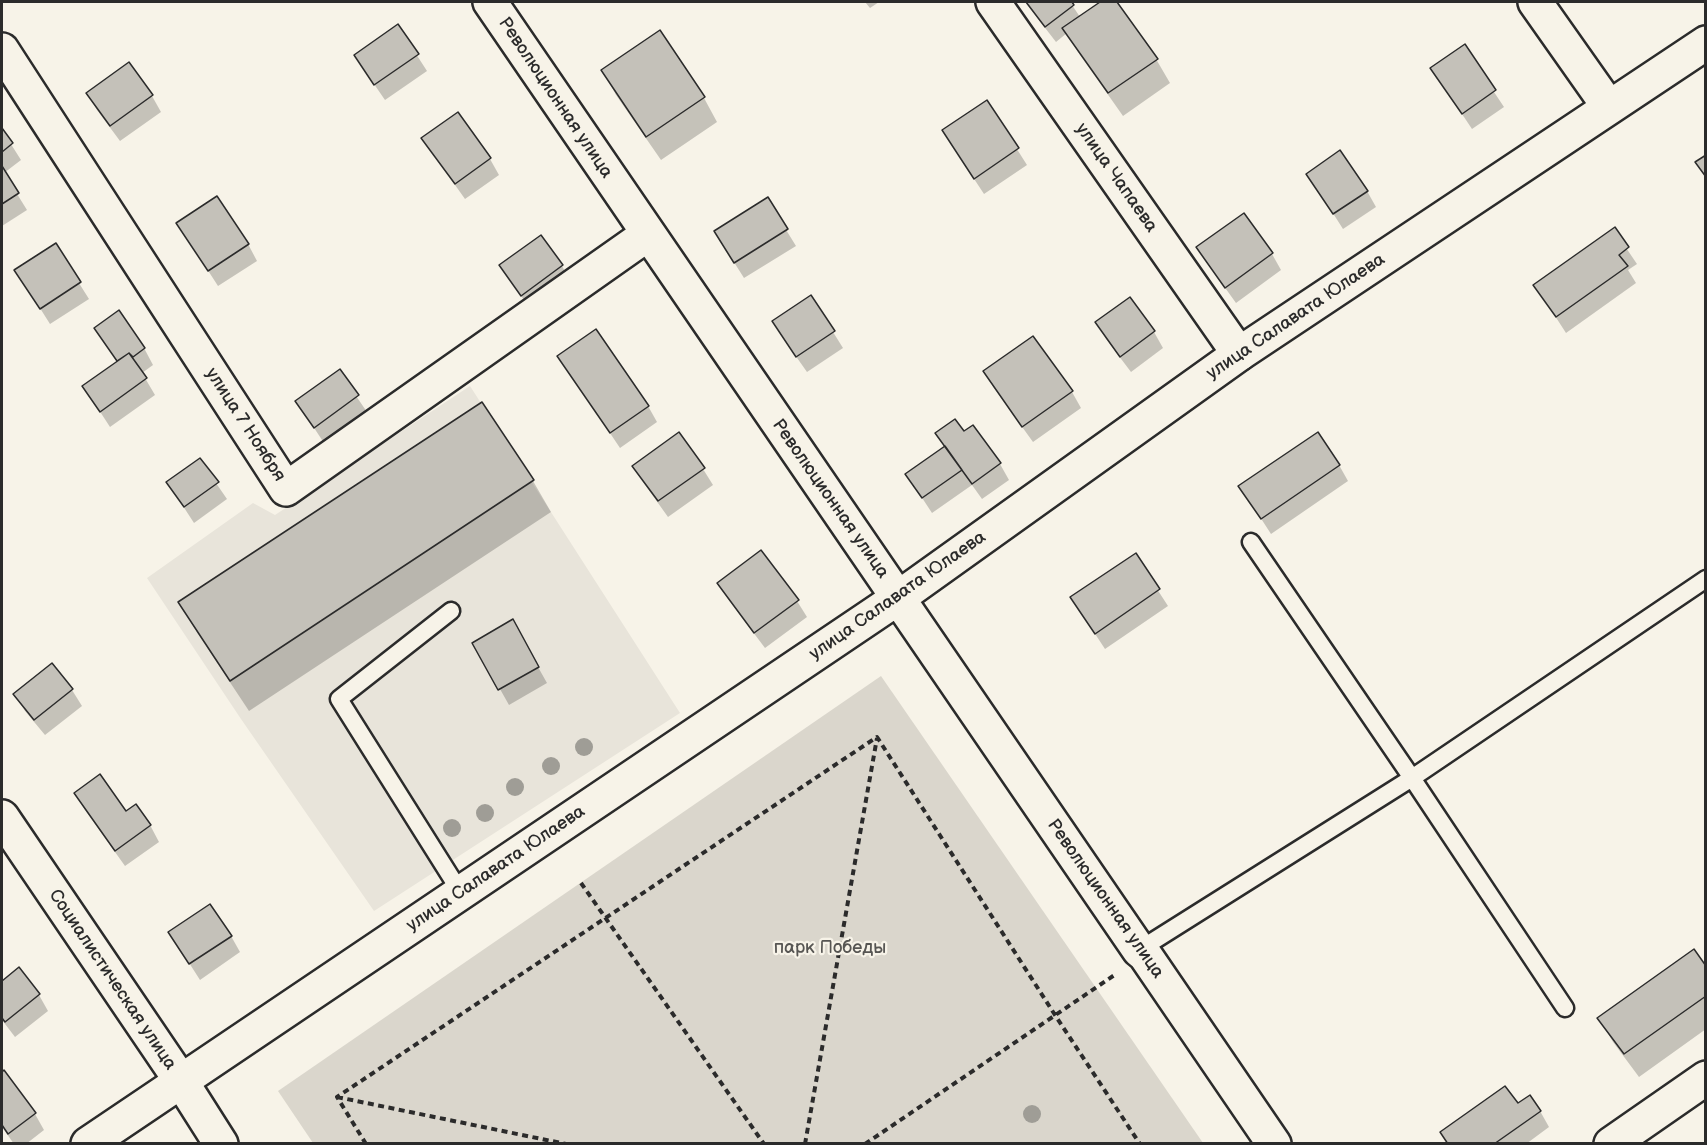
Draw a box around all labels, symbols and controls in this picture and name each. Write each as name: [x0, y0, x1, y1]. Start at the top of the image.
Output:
street label: Революционная улица: [493, 13, 617, 183]
street label: улица Чапаева: [1070, 119, 1162, 237]
street label: улица Салавата Юлаева: [1203, 249, 1389, 385]
street label: улица 7 Ноября: [200, 364, 290, 486]
street label: Революционная улица: [767, 415, 893, 583]
street label: улица Салавата Юлаева: [806, 527, 990, 665]
street label: улица Салавата Юлаева: [403, 801, 589, 937]
street label: Революционная улица: [1042, 815, 1168, 983]
street label: Социалистическая улица: [43, 886, 181, 1074]
park label: парк Победы: [774, 937, 886, 959]

